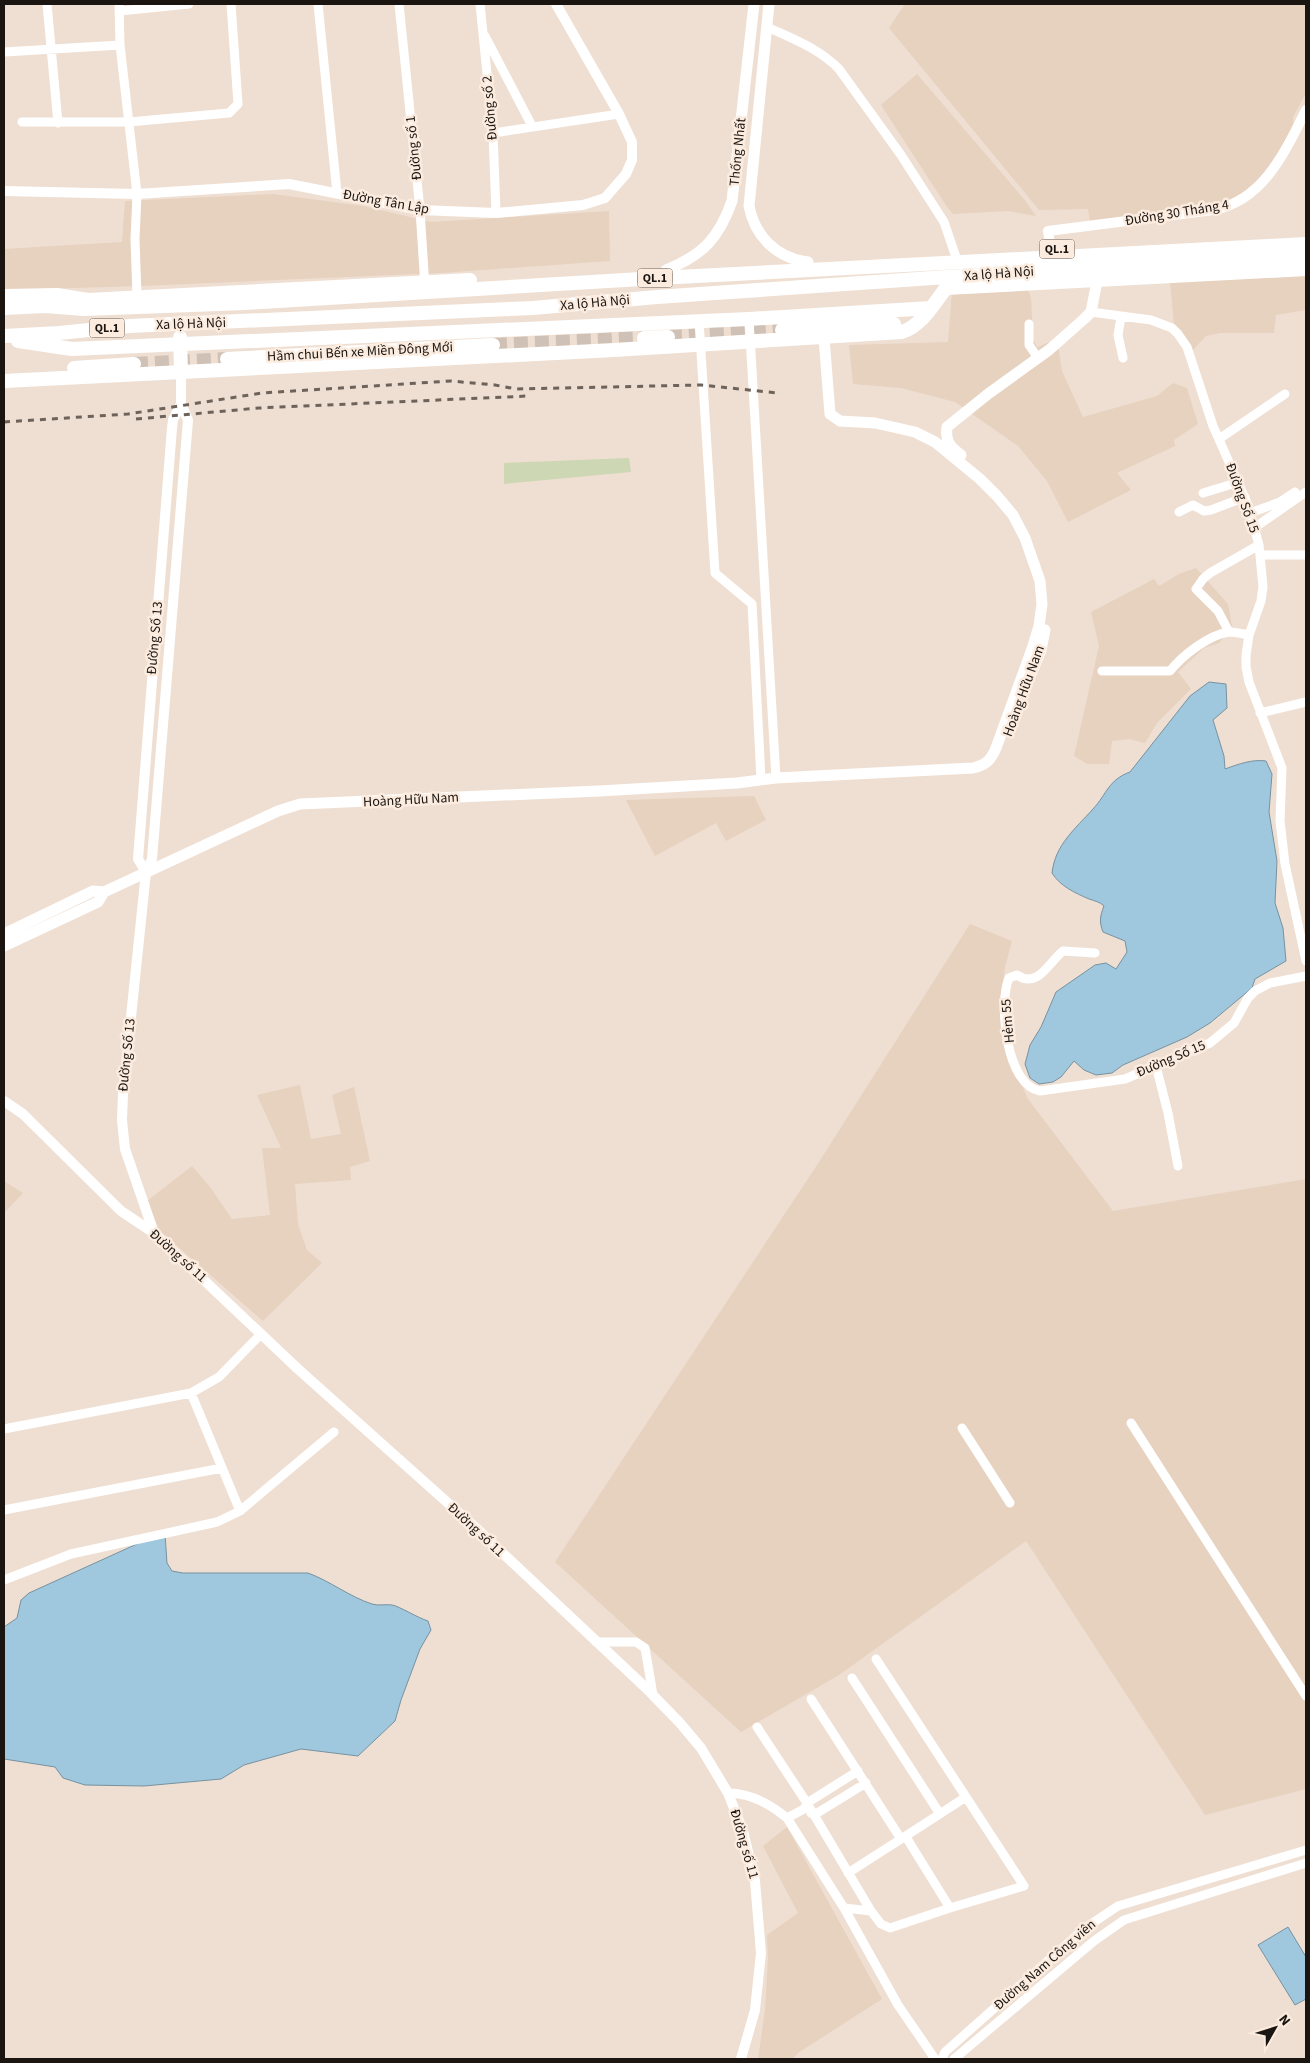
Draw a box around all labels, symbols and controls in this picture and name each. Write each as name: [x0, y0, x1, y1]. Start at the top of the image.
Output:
street label: Đường số 2: [477, 75, 503, 141]
street label: Đường số 1: [401, 115, 427, 181]
street label: Thống Nhất: [724, 117, 752, 187]
street label: Đường Tân Lập: [341, 185, 431, 219]
street label: Đường 30 Tháng 4: [1124, 195, 1230, 231]
road number: QL.1: [1040, 240, 1074, 258]
street label: Xa lộ Hà Nội: [963, 262, 1035, 286]
road number: QL.1: [638, 268, 672, 288]
street label: Xa lộ Hà Nội: [559, 290, 631, 316]
street label: Xa lộ Hà Nội: [156, 313, 226, 335]
road number: QL.1: [90, 318, 124, 338]
street label: Hầm chui Bến xe Miền Đông Mới: [267, 337, 453, 367]
street label: Đường Số 15: [1220, 460, 1264, 536]
street label: Đường Số 13: [142, 601, 168, 675]
street label: Hoàng Hữu Nam: [998, 642, 1050, 740]
street label: Hoàng Hữu Nam: [363, 788, 459, 812]
street label: Hẻm 55: [996, 998, 1020, 1044]
street label: Đường Số 13: [113, 1017, 141, 1093]
street label: Đường Số 15: [1133, 1035, 1209, 1083]
street label: Đường số 11: [145, 1225, 211, 1287]
street label: Đường số 11: [443, 1498, 509, 1562]
street label: Đường số 11: [724, 1807, 764, 1881]
street label: Đường Nam Công viên: [989, 1915, 1101, 2015]
north arrow: [1250, 2003, 1300, 2053]
text: N: [1274, 2011, 1295, 2030]

